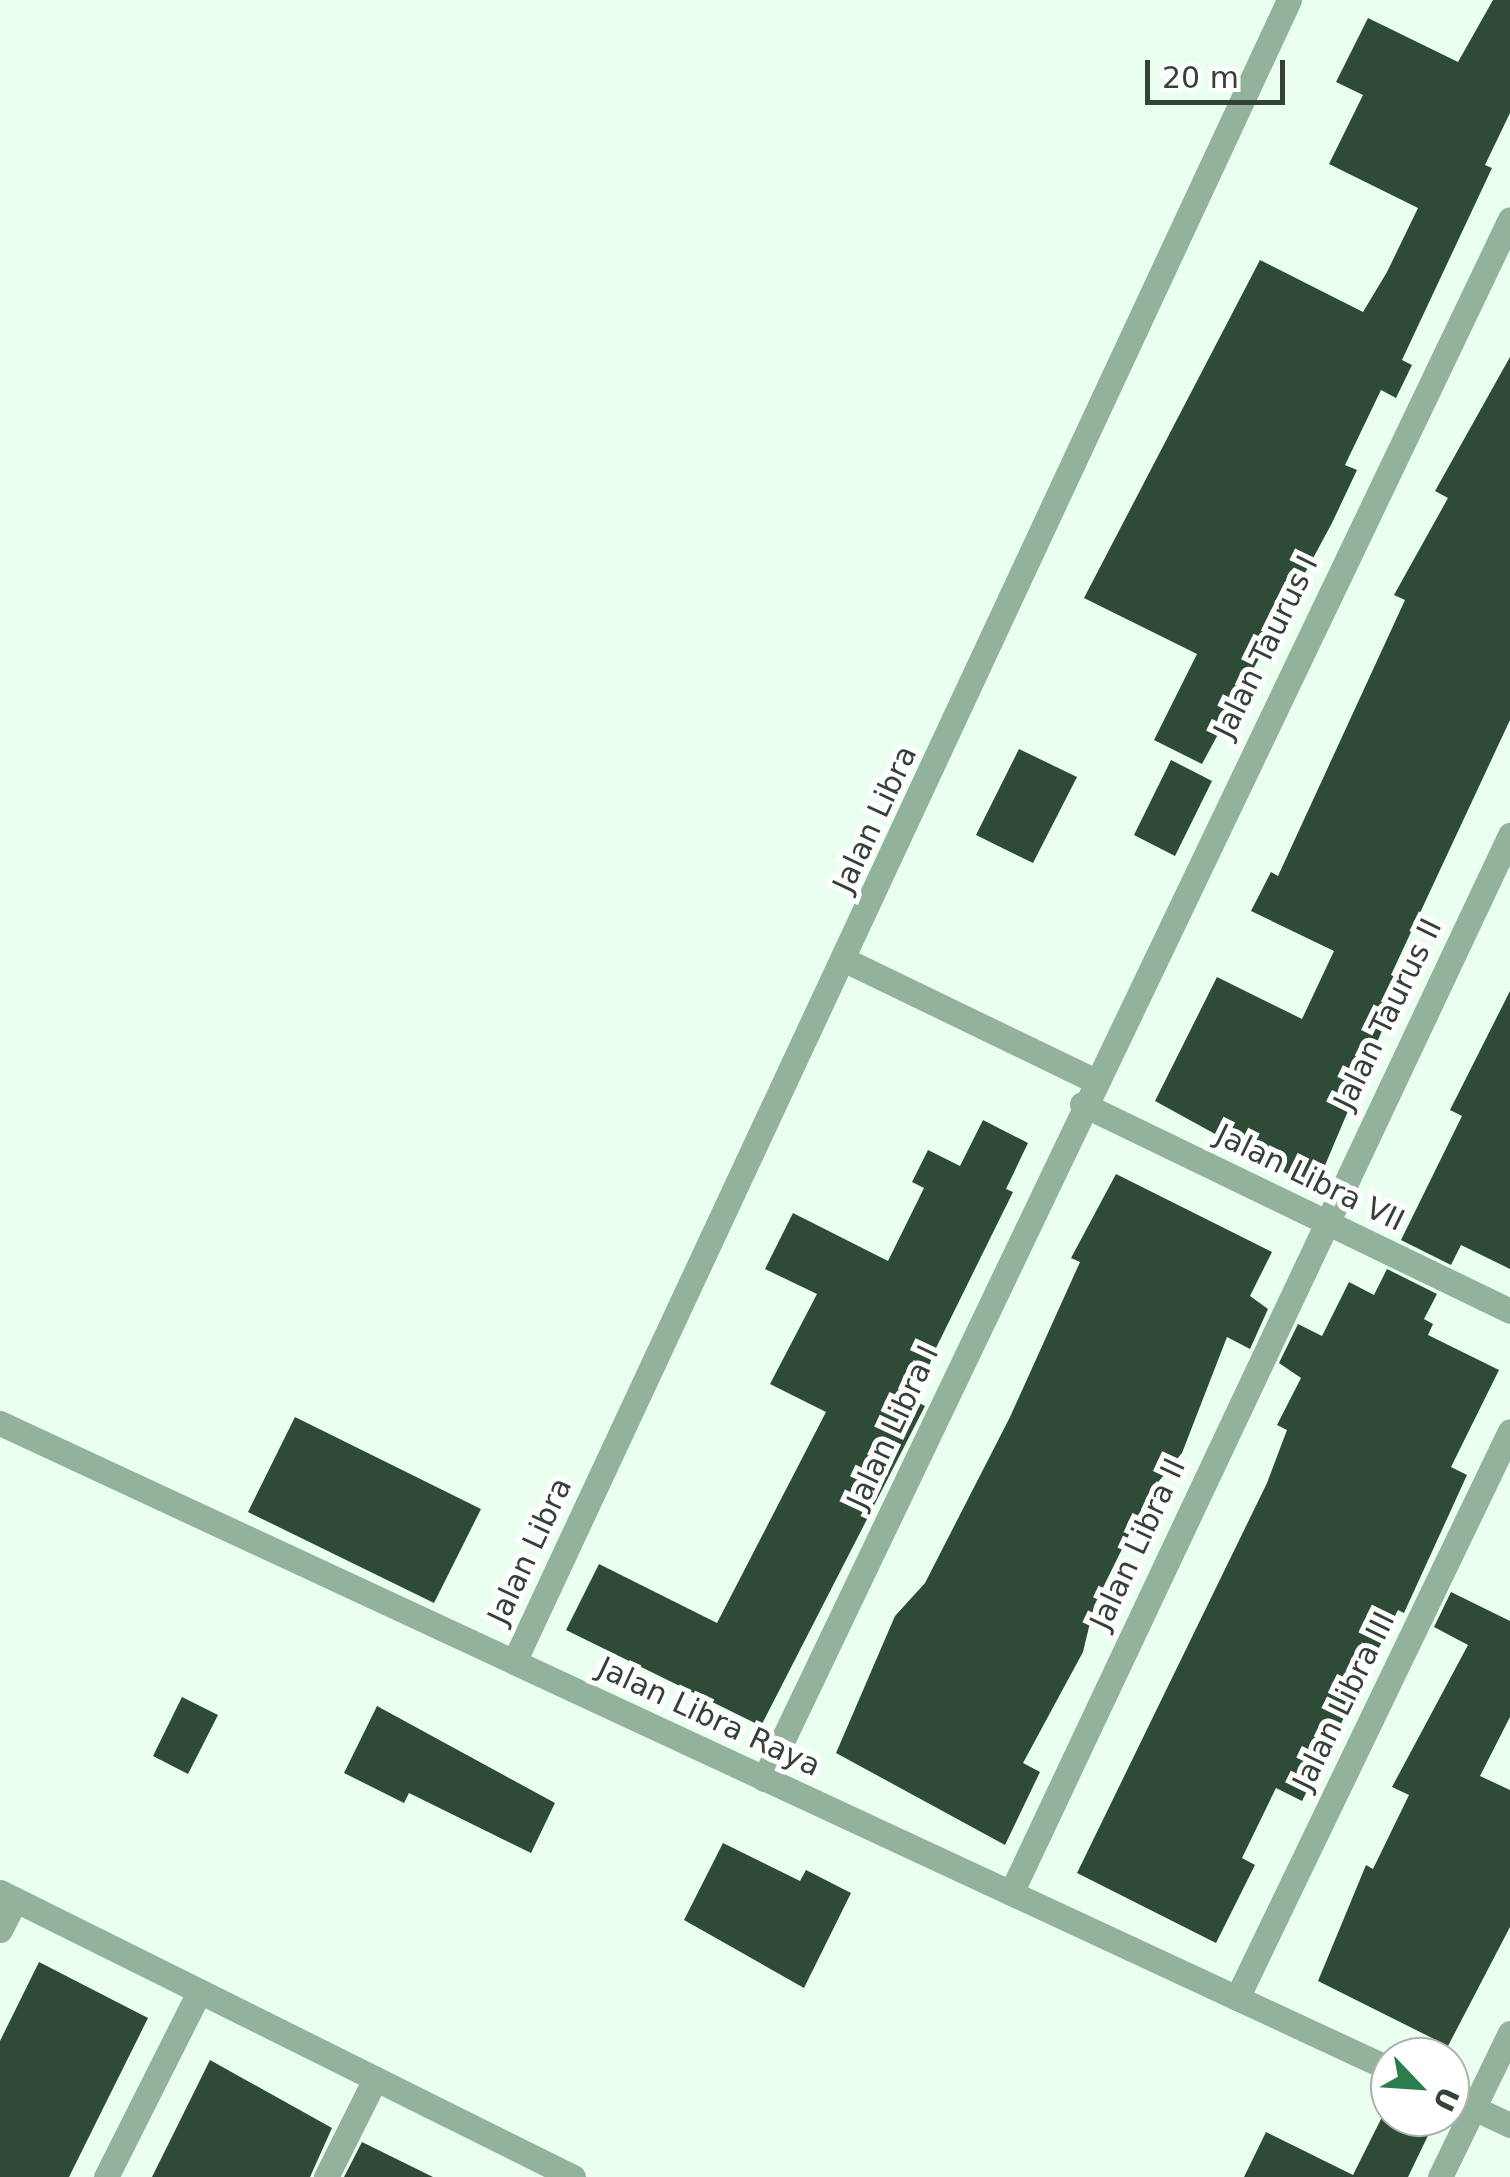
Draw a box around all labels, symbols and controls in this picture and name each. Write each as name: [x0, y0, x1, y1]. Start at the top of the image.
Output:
scale bar: [1150, 40, 1290, 102]
text: 20 m: [1162, 60, 1239, 95]
street label: Jalan Taurus I: [1206, 550, 1326, 744]
street label: Jalan Libra: [825, 740, 925, 898]
street label: Jalan Taurus II: [1326, 913, 1450, 1115]
street label: Jalan Libra VII: [1210, 1117, 1410, 1239]
street label: Jalan Libra I: [840, 1340, 946, 1514]
street label: Jalan Libra II: [1083, 1453, 1193, 1635]
street label: Jalan Libra: [480, 1472, 580, 1630]
street label: Jalan Libra III: [1285, 1606, 1403, 1796]
street label: Jalan Libra Raya: [592, 1650, 826, 1784]
north arrow: [1370, 2037, 1470, 2137]
text: U: [1426, 2082, 1466, 2116]

